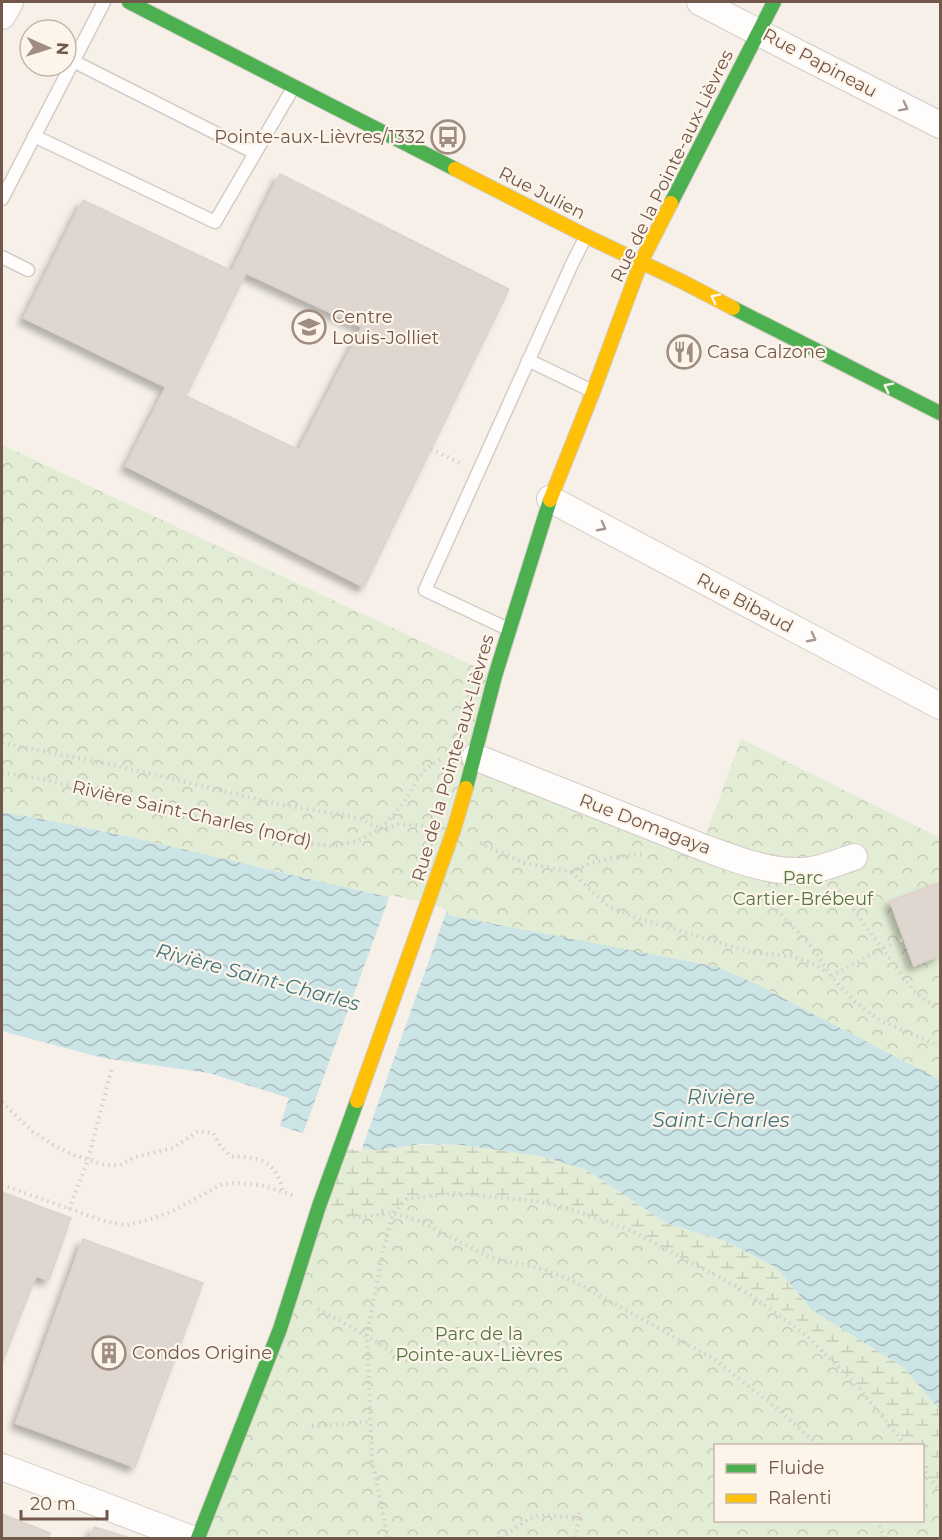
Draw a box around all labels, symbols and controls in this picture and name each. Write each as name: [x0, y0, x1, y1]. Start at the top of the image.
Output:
north arrow: [18, 18, 78, 78]
street label: Rue Papineau: [759, 24, 881, 102]
text: N: [53, 42, 72, 56]
street label: Rue de la Pointe-aux-Lièvres: [606, 46, 738, 286]
one-way arrow: [897, 99, 908, 111]
bus stop icon: Pointe-aux-Lièvres/1332: [430, 119, 466, 155]
place label: Pointe-aux-Lièvres/1332: [214, 126, 425, 148]
street label: Rue Julien: [495, 162, 589, 224]
one-way arrow: [710, 294, 721, 305]
place label: Centre Louis-Jolliet: [332, 306, 439, 349]
school or university icon: Centre Louis-Jolliet: [291, 309, 327, 345]
restaurant icon: Casa Calzone: [666, 334, 702, 370]
place label: Casa Calzone: [707, 341, 826, 363]
one-way arrow: [884, 382, 895, 394]
one-way arrow: [596, 520, 606, 531]
street label: Rue Bibaud: [693, 568, 797, 638]
one-way arrow: [805, 631, 816, 642]
street label: Rue de la Pointe-aux-Lièvres: [407, 632, 499, 884]
street label: Rivière Saint-Charles (nord): [70, 776, 314, 852]
street label: Rue Domagaya: [576, 789, 714, 859]
park label: Parc Cartier-Brébeuf: [733, 867, 874, 910]
water label: Rivière Saint-Charles: [153, 938, 363, 1016]
water label: Rivière Saint-Charles: [652, 1085, 790, 1132]
park label: Parc de la Pointe-aux-Lièvres: [395, 1323, 563, 1366]
building icon: Condos Origine: [91, 1335, 127, 1371]
place label: Condos Origine: [132, 1342, 272, 1364]
legend: [714, 1444, 924, 1522]
text: Fluide: [768, 1457, 824, 1479]
scale bar: [21, 1483, 106, 1521]
text: Ralenti: [768, 1487, 832, 1509]
text: 20 m: [30, 1493, 76, 1515]

